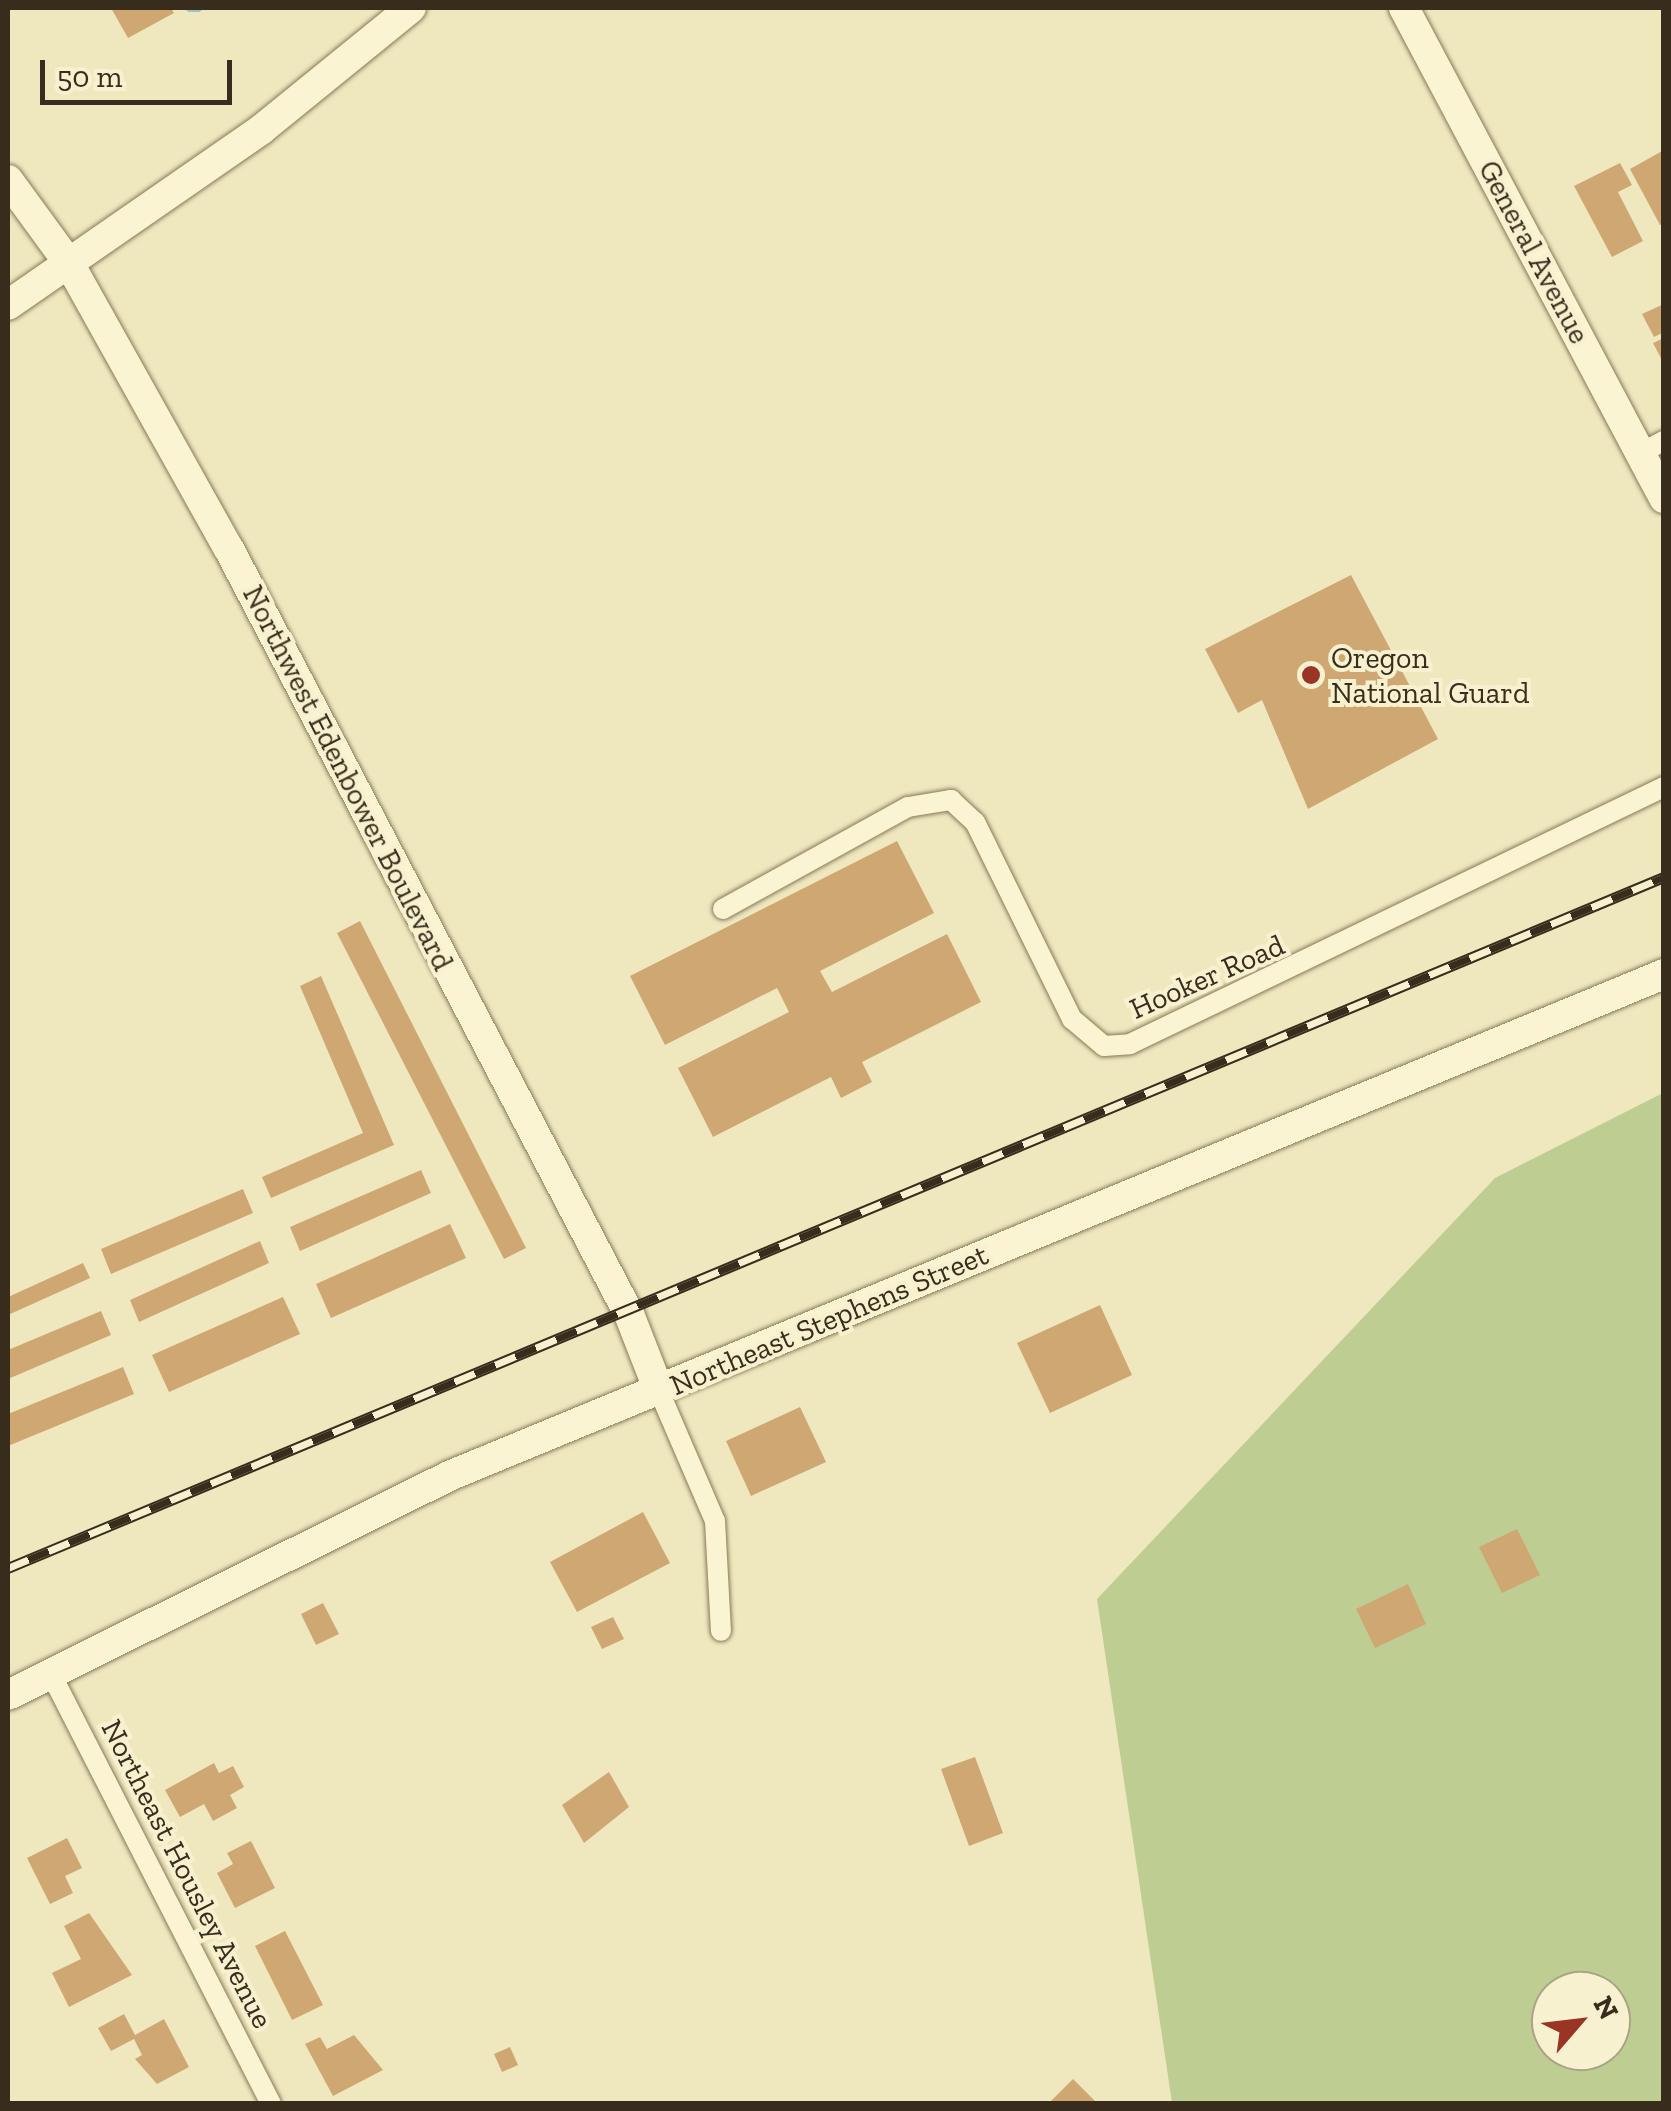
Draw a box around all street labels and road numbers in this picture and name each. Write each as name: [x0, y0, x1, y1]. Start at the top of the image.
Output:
street label: General Avenue: [1470, 154, 1598, 350]
street label: Northwest Edenbower Boulevard: [235, 579, 461, 977]
street label: Hooker Road: [1124, 927, 1290, 1027]
street label: Northeast Stephens Street: [665, 1237, 993, 1403]
street label: Northeast Housley Avenue: [93, 1713, 281, 2035]

